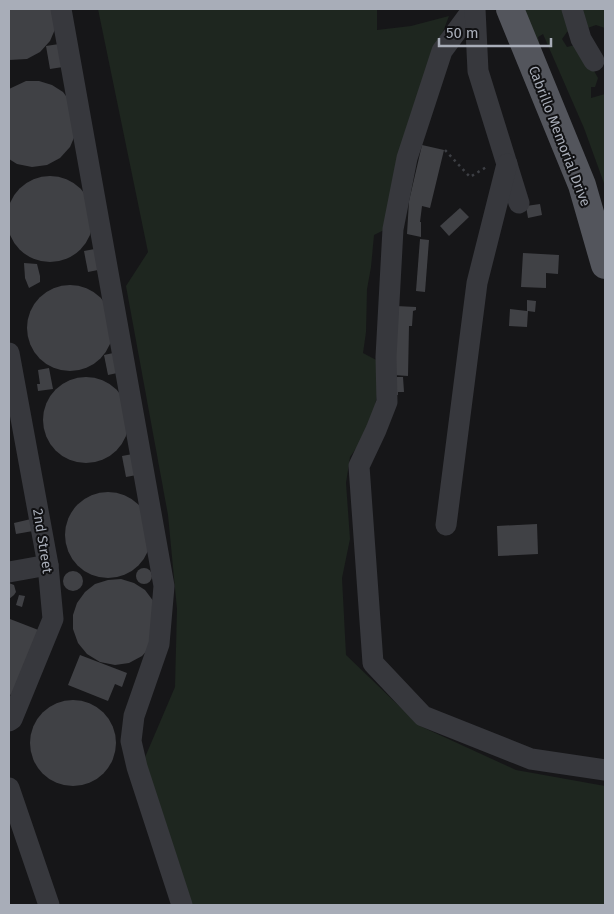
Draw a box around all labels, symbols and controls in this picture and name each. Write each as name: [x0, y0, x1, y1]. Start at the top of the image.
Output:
scale bar: [439, 15, 552, 47]
text: 50 m: [446, 24, 479, 42]
street label: Cabrillo Memorial Drive: [525, 64, 594, 209]
street label: 2nd Street: [29, 508, 56, 576]

